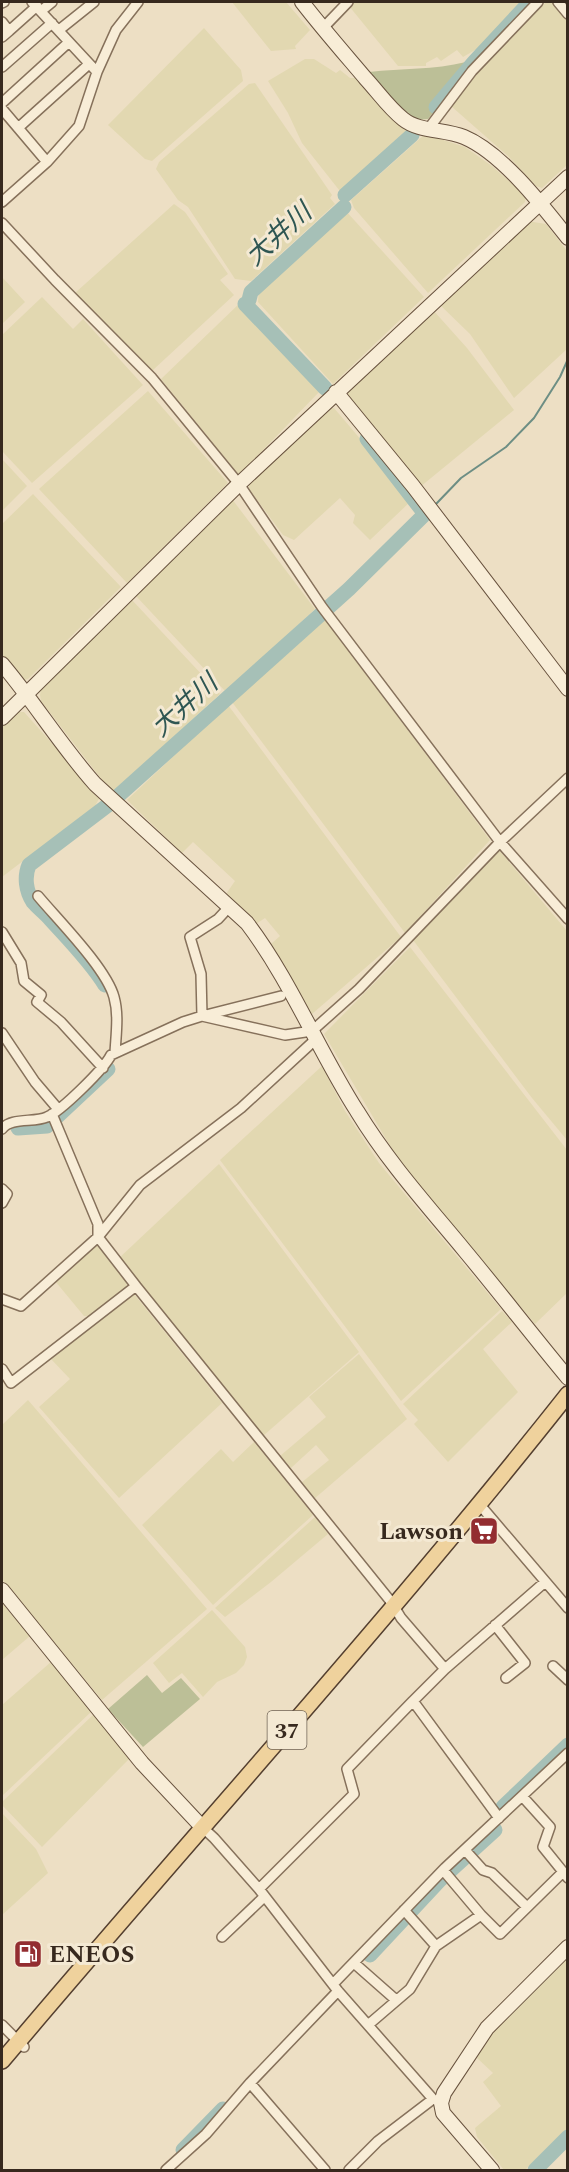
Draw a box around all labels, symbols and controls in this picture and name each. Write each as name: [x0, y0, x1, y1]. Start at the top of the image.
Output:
water label: 大井川: [236, 192, 323, 276]
water label: 大井川: [142, 663, 229, 747]
place label: Lawson: [379, 1514, 463, 1550]
supermarket icon: Lawson: [468, 1515, 500, 1547]
road number: 37: [268, 1711, 306, 1749]
place label: ENEOS: [49, 1937, 134, 1973]
fuel station icon: ENEOS: [12, 1938, 44, 1970]

